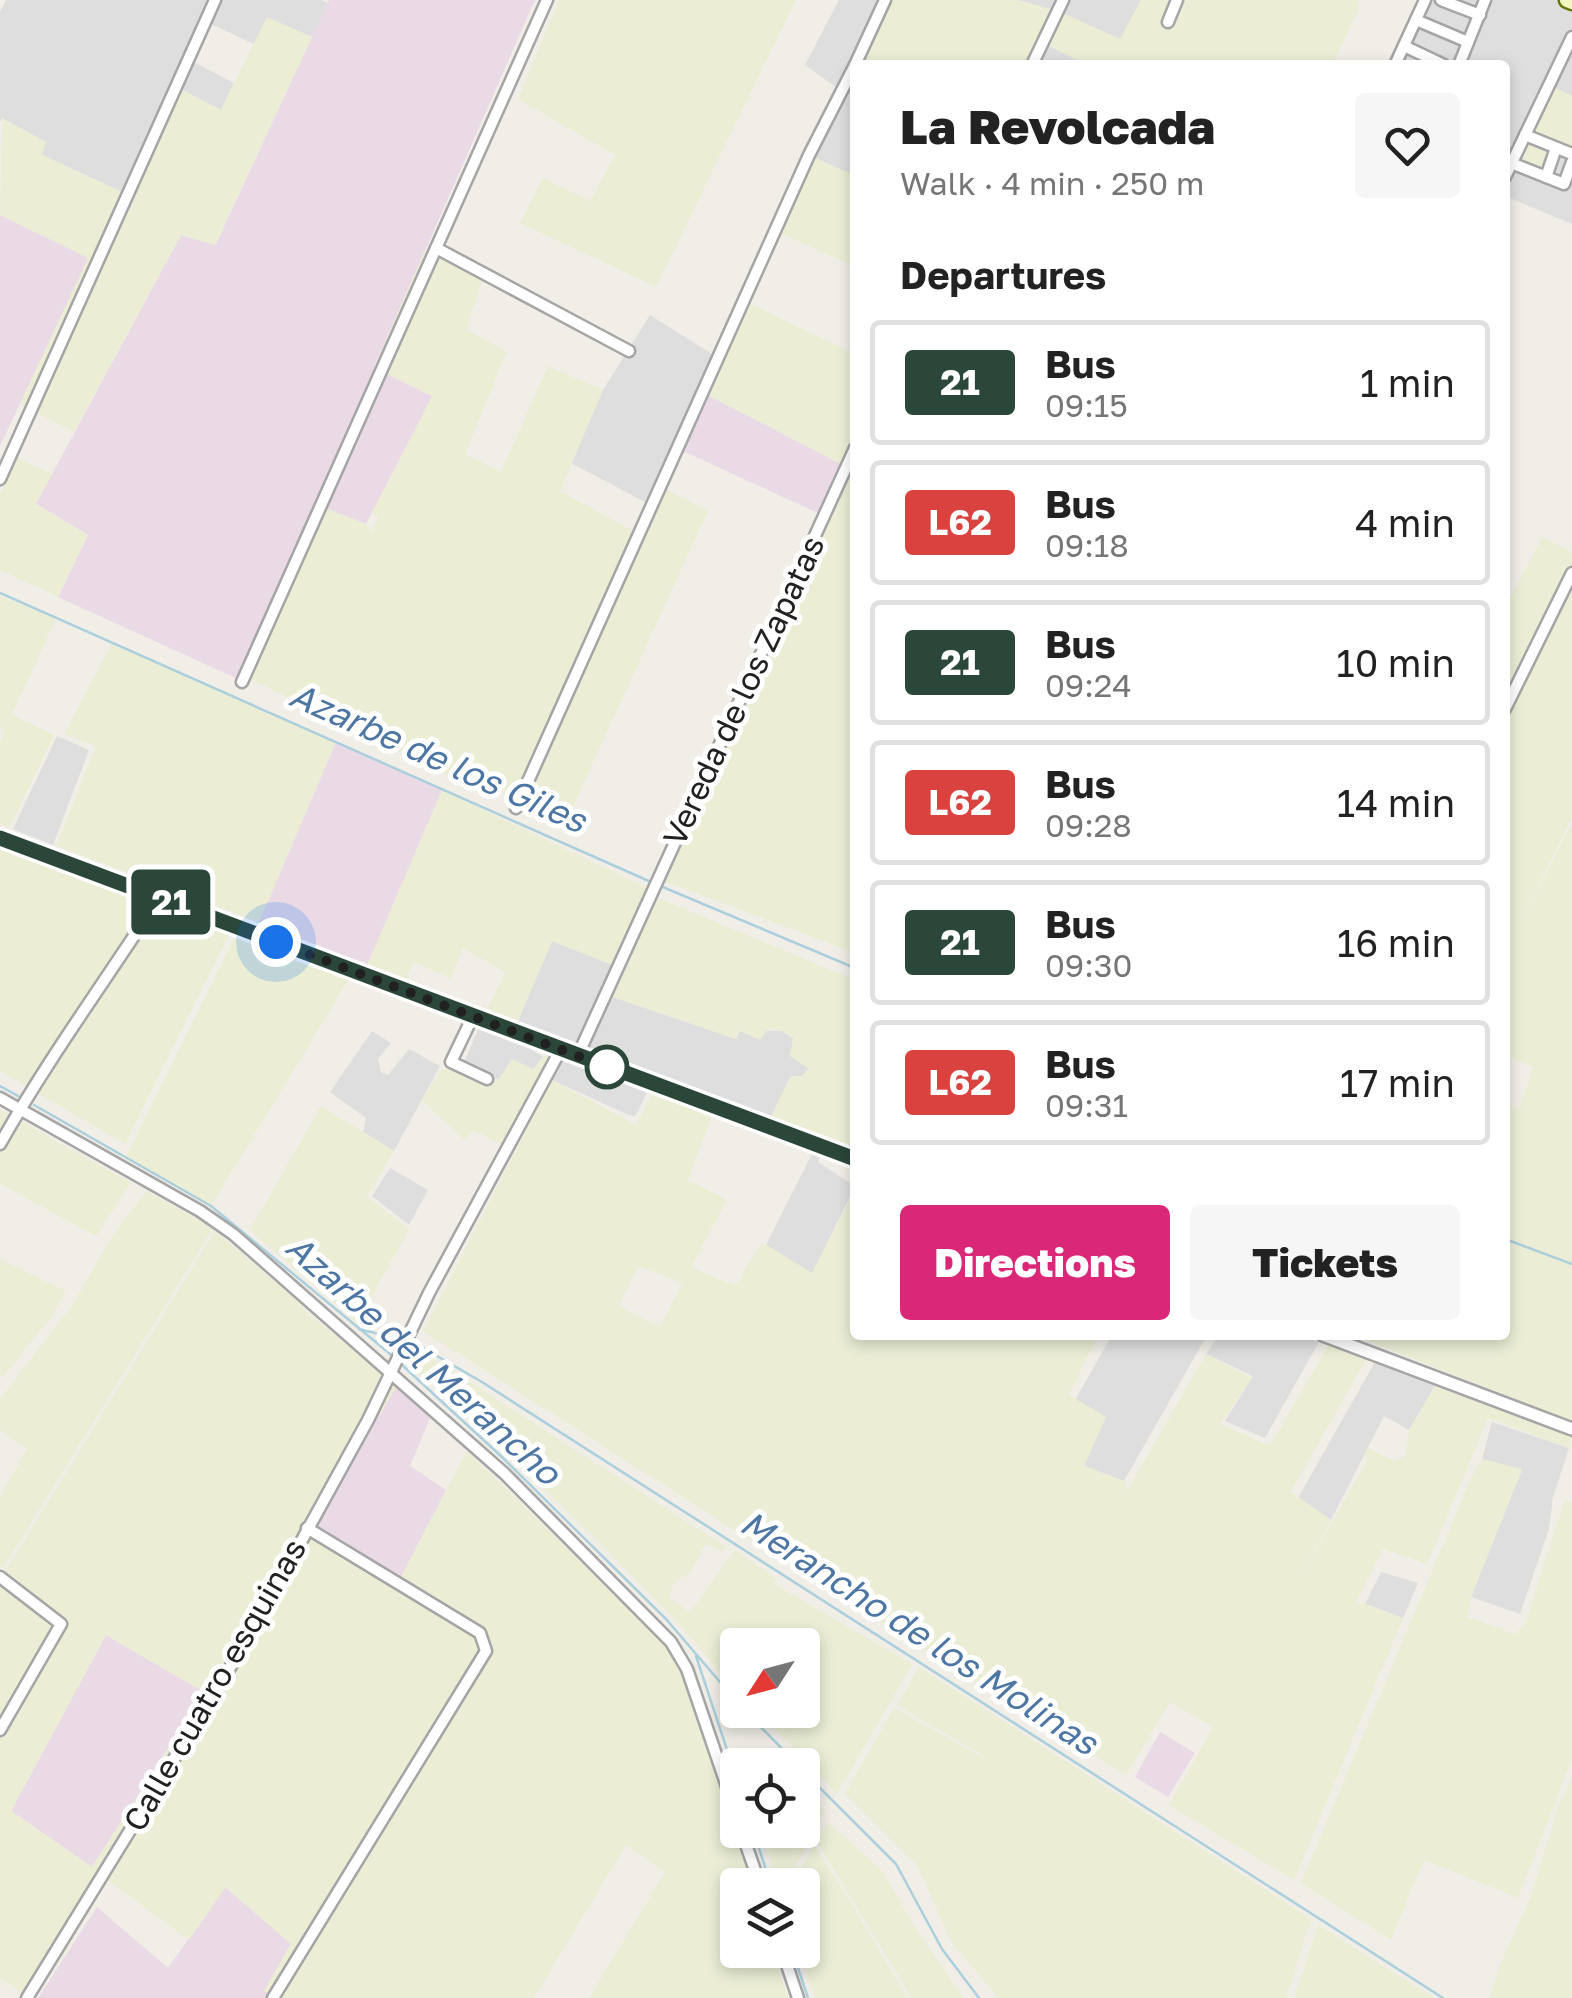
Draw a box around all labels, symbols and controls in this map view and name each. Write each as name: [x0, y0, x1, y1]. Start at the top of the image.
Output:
button: heart: [1355, 93, 1460, 198]
text: La Revolcada: [900, 97, 1215, 155]
text: Walk · 4 min · 250 m: [900, 164, 1204, 202]
text: Departures: [900, 252, 1106, 297]
text: Bus: [1045, 341, 1116, 386]
text: 1 min: [1360, 360, 1455, 405]
text: 21: [940, 361, 980, 403]
text: 09:15: [1045, 386, 1128, 424]
text: Bus: [1045, 481, 1116, 526]
text: 4 min: [1355, 500, 1455, 545]
text: L62: [928, 501, 992, 543]
text: 09:18: [1045, 526, 1129, 564]
street label: Vereda de los Zapatas: [655, 530, 832, 852]
text: Bus: [1045, 621, 1116, 666]
text: 10 min: [1336, 640, 1455, 685]
text: 21: [940, 641, 980, 683]
text: 09:24: [1045, 666, 1132, 704]
water label: Azarbe de los Giles: [284, 673, 594, 842]
text: Bus: [1045, 761, 1116, 806]
text: 14 min: [1337, 780, 1455, 825]
text: L62: [928, 781, 992, 823]
text: 09:28: [1045, 806, 1132, 844]
line badge: 21: [126, 870, 216, 934]
text: 21: [151, 881, 191, 923]
text: Bus: [1045, 901, 1116, 946]
your location: [251, 917, 301, 967]
text: 16 min: [1337, 920, 1455, 965]
text: 21: [940, 921, 980, 963]
text: 09:30: [1045, 946, 1132, 984]
text: Bus: [1045, 1041, 1116, 1086]
unlabelled marker: [586, 1046, 628, 1088]
text: 17 min: [1340, 1060, 1455, 1105]
text: L62: [928, 1061, 992, 1103]
text: 09:31: [1045, 1086, 1128, 1124]
button: Directions: [900, 1205, 1170, 1320]
button: Tickets: [1190, 1205, 1460, 1320]
water label: Azarbe del Merancho: [278, 1225, 571, 1495]
water label: Merancho de los Molinas: [733, 1501, 1107, 1764]
street label: Calle cuatro esquinas: [115, 1532, 313, 1837]
north arrow: [720, 1628, 820, 1728]
map controls: [720, 1628, 820, 1968]
button: locate: [720, 1748, 820, 1848]
button: layers: [720, 1868, 820, 1968]

